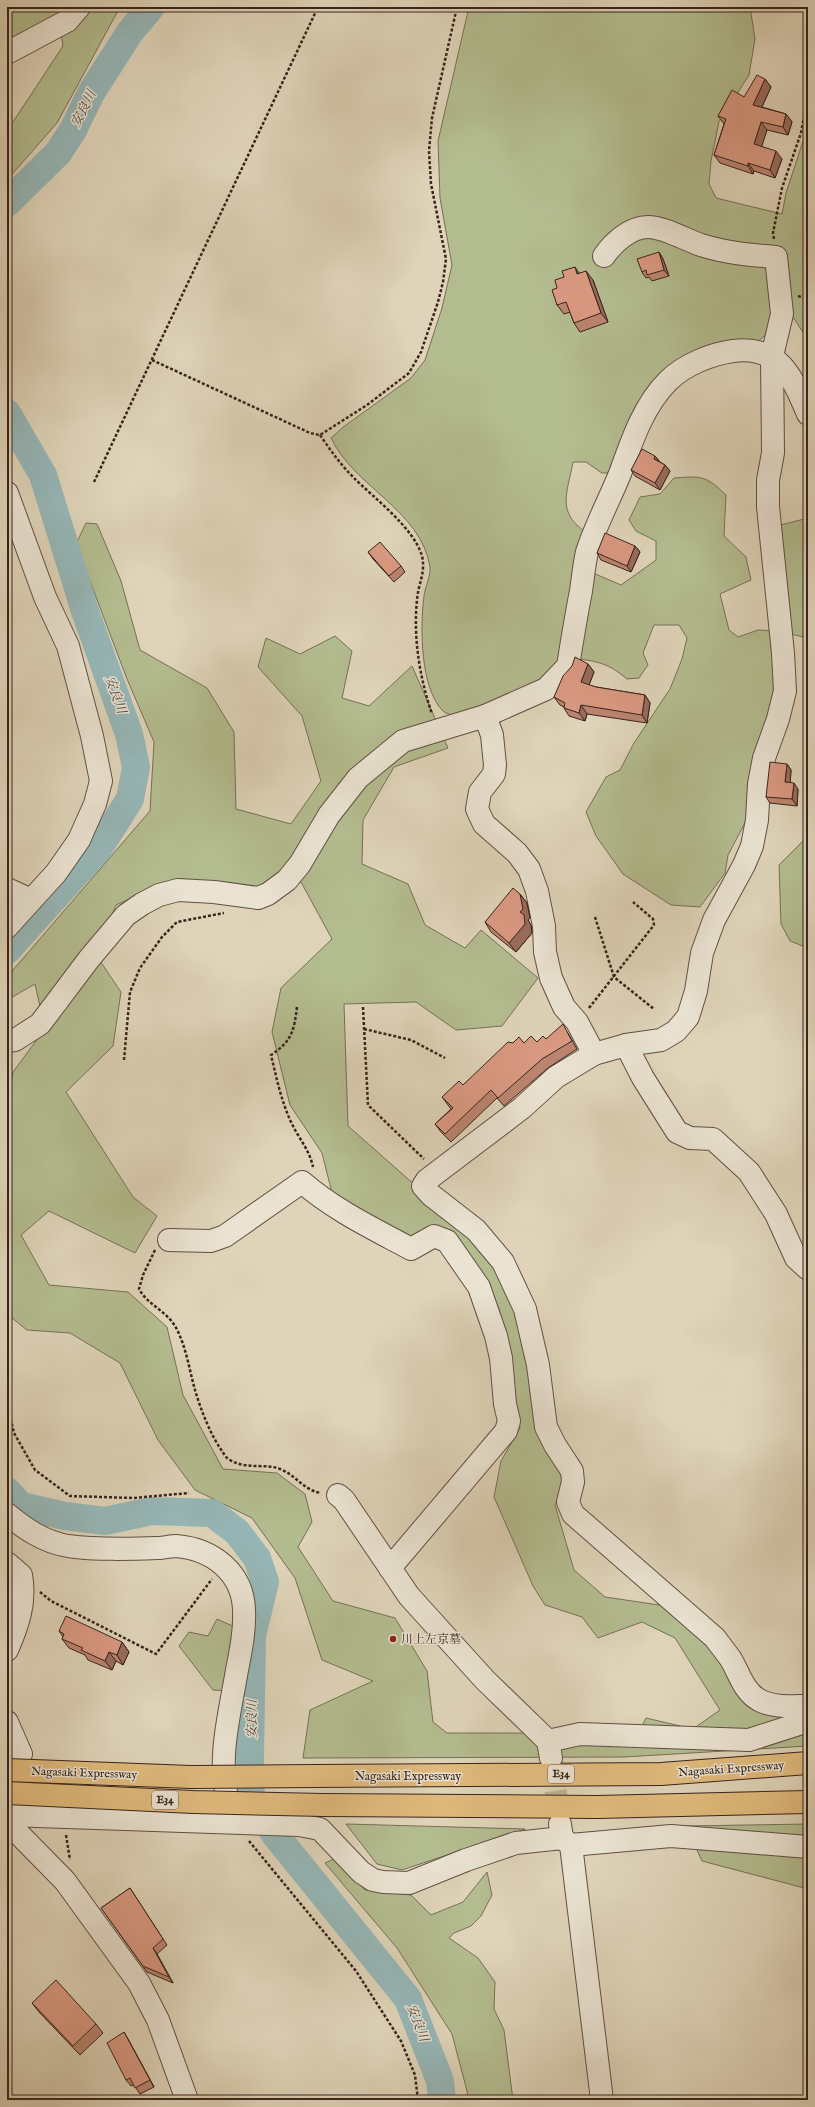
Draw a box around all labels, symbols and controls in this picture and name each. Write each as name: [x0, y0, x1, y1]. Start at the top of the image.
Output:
water label: 安良川: [68, 86, 101, 130]
water label: 安良川: [100, 674, 130, 718]
place label: 川上左京墓: [401, 1632, 461, 1647]
marker: 川上左京墓: [388, 1634, 398, 1644]
water label: 安良川: [244, 1698, 261, 1739]
street label: Nagasaki Expressway: [677, 1758, 785, 1781]
street label: Nagasaki Expressway: [31, 1764, 138, 1783]
road number: E34: [548, 1765, 574, 1783]
street label: Nagasaki Expressway: [355, 1769, 461, 1785]
road number: E34: [152, 1791, 178, 1809]
water label: 安良川: [402, 2002, 433, 2046]

